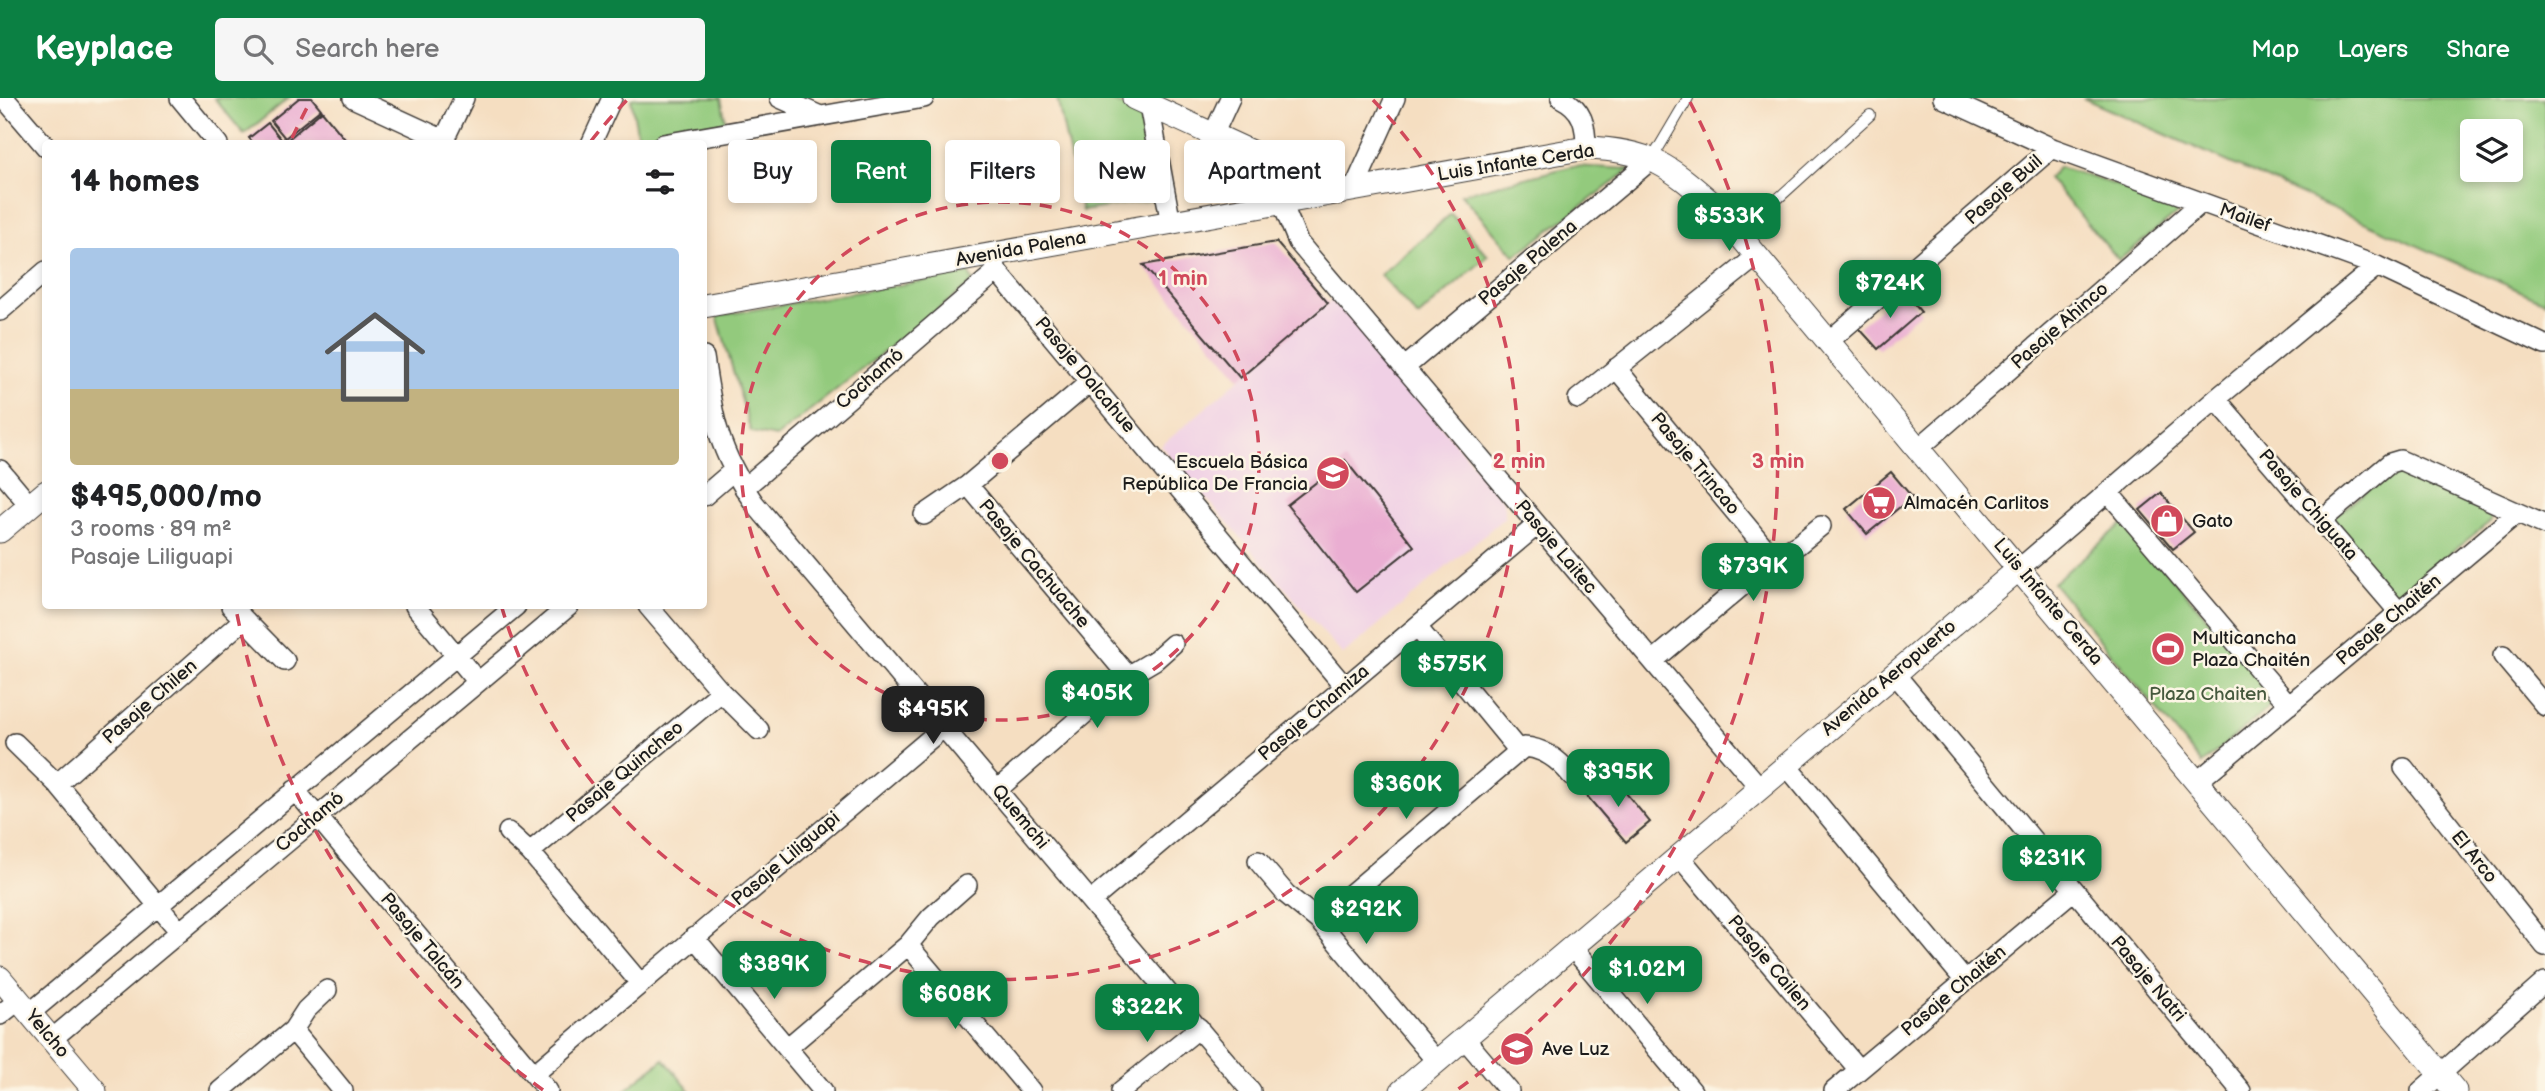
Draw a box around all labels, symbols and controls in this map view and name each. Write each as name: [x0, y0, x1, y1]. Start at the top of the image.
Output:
search box: [215, 18, 705, 81]
text: Keyplace: [35, 29, 173, 69]
icon: search: [239, 30, 277, 68]
text: Search here: [295, 34, 439, 65]
text: Map: [2251, 35, 2299, 64]
text: Layers: [2337, 35, 2408, 64]
text: Share: [2446, 35, 2510, 64]
map controls: [2460, 119, 2523, 182]
button: layers: [2460, 119, 2523, 182]
street label: Luis Infante Cerda: [1436, 139, 1596, 187]
chip: Buy: [728, 140, 817, 203]
chip: Rent: [831, 140, 931, 203]
chip: Filters: [945, 140, 1060, 203]
chip: New: [1074, 140, 1170, 203]
chip: Apartment: [1184, 140, 1345, 203]
street label: Pasaje Buil: [1960, 150, 2048, 230]
icon: filters: [641, 163, 679, 201]
text: 14 homes: [70, 164, 199, 200]
pin: $533K: [1680, 194, 1778, 253]
street label: Mailef: [2216, 199, 2274, 238]
text: $533K: [1694, 202, 1764, 230]
street label: Pasaje Palena: [1474, 215, 1582, 311]
street label: Avenida Palena: [954, 226, 1088, 272]
pin: $724K: [1841, 260, 1939, 320]
text: 1 min: [1158, 266, 1208, 291]
text: $724K: [1855, 269, 1925, 297]
street label: Pasaje Ahinco: [2007, 278, 2113, 374]
icon: home: [312, 294, 438, 420]
street label: Pasaje Dalcahue: [1030, 312, 1140, 438]
street label: Cochamó: [831, 343, 909, 415]
street label: Pasaje Trincao: [1645, 408, 1745, 520]
street label: Pasaje Chiguata: [2253, 445, 2363, 565]
centre of rings: [988, 449, 1012, 473]
text: 2 min: [1492, 449, 1546, 474]
text: 3 min: [1752, 449, 1804, 474]
place label: Escuela Básica República De Francia: [1122, 451, 1308, 496]
school or university icon: Escuela Básica República De Francia: [1314, 454, 1352, 492]
text: $495,000/mo: [70, 479, 262, 515]
supermarket icon: Almacén Carlitos: [1860, 484, 1898, 522]
place label: Almacén Carlitos: [1904, 492, 2049, 515]
street label: Pasaje Cachuache: [973, 495, 1095, 633]
street label: Pasaje Laitec: [1510, 495, 1602, 599]
shop icon: Gato: [2148, 502, 2186, 540]
place label: Gato: [2192, 510, 2233, 533]
text: 3 rooms · 89 m²: [70, 515, 232, 543]
street label: Luis Infante Cerda: [1988, 534, 2108, 670]
text: Pasaje Liliguapi: [70, 543, 233, 571]
pin: $739K: [1704, 544, 1802, 603]
text: $739K: [1718, 552, 1788, 580]
street label: Pasaje Chaitén: [2332, 570, 2446, 670]
street label: Avenida Aeropuerto: [1817, 615, 1961, 741]
place label: Multicancha Plaza Chaitén: [2192, 627, 2310, 672]
sports icon: Multicancha Plaza Chaitén: [2149, 630, 2187, 668]
pin: $575K: [1403, 642, 1501, 701]
text: $575K: [1417, 650, 1487, 678]
street label: Pasaje Chilen: [98, 655, 202, 749]
street label: Pasaje Chamiza: [1254, 660, 1374, 766]
pin: $405K: [1048, 670, 1146, 730]
text: $405K: [1061, 679, 1133, 707]
park label: Plaza Chaiten: [2149, 683, 2267, 706]
pin: $495K: [884, 686, 982, 746]
text: $495K: [897, 695, 969, 723]
street label: Pasaje Quincheo: [562, 716, 688, 828]
pin: $395K: [1569, 750, 1667, 809]
text: $395K: [1583, 758, 1653, 786]
pin: $360K: [1357, 762, 1455, 821]
text: $360K: [1370, 770, 1442, 798]
street label: Quemchi: [986, 780, 1054, 854]
street label: Cochamó: [271, 787, 349, 857]
street label: Pasaje Liliguapi: [727, 807, 845, 911]
street label: El Arco: [2446, 826, 2502, 888]
pin: $231K: [2003, 836, 2101, 895]
text: $231K: [2018, 844, 2086, 872]
pin: $292K: [1317, 886, 1415, 946]
street label: Pasaje Talcán: [375, 888, 469, 994]
text: $292K: [1330, 895, 1402, 923]
street label: Pasaje Cailen: [1722, 910, 1816, 1016]
street label: Pasaje Natri: [2105, 931, 2191, 1027]
street label: Pasaje Chaitén: [1897, 941, 2011, 1041]
pin: $389K: [725, 942, 823, 1001]
pin: $1.02M: [1590, 946, 1704, 1006]
text: $389K: [738, 950, 810, 978]
text: $1.02M: [1608, 955, 1686, 983]
pin: $608K: [906, 972, 1004, 1031]
text: $608K: [919, 980, 991, 1008]
pin: $322K: [1098, 984, 1196, 1044]
text: $322K: [1111, 993, 1183, 1021]
street label: Yelcho: [19, 1004, 74, 1063]
school or university icon: Ave Luz: [1498, 1030, 1536, 1068]
place label: Ave Luz: [1542, 1038, 1610, 1061]

